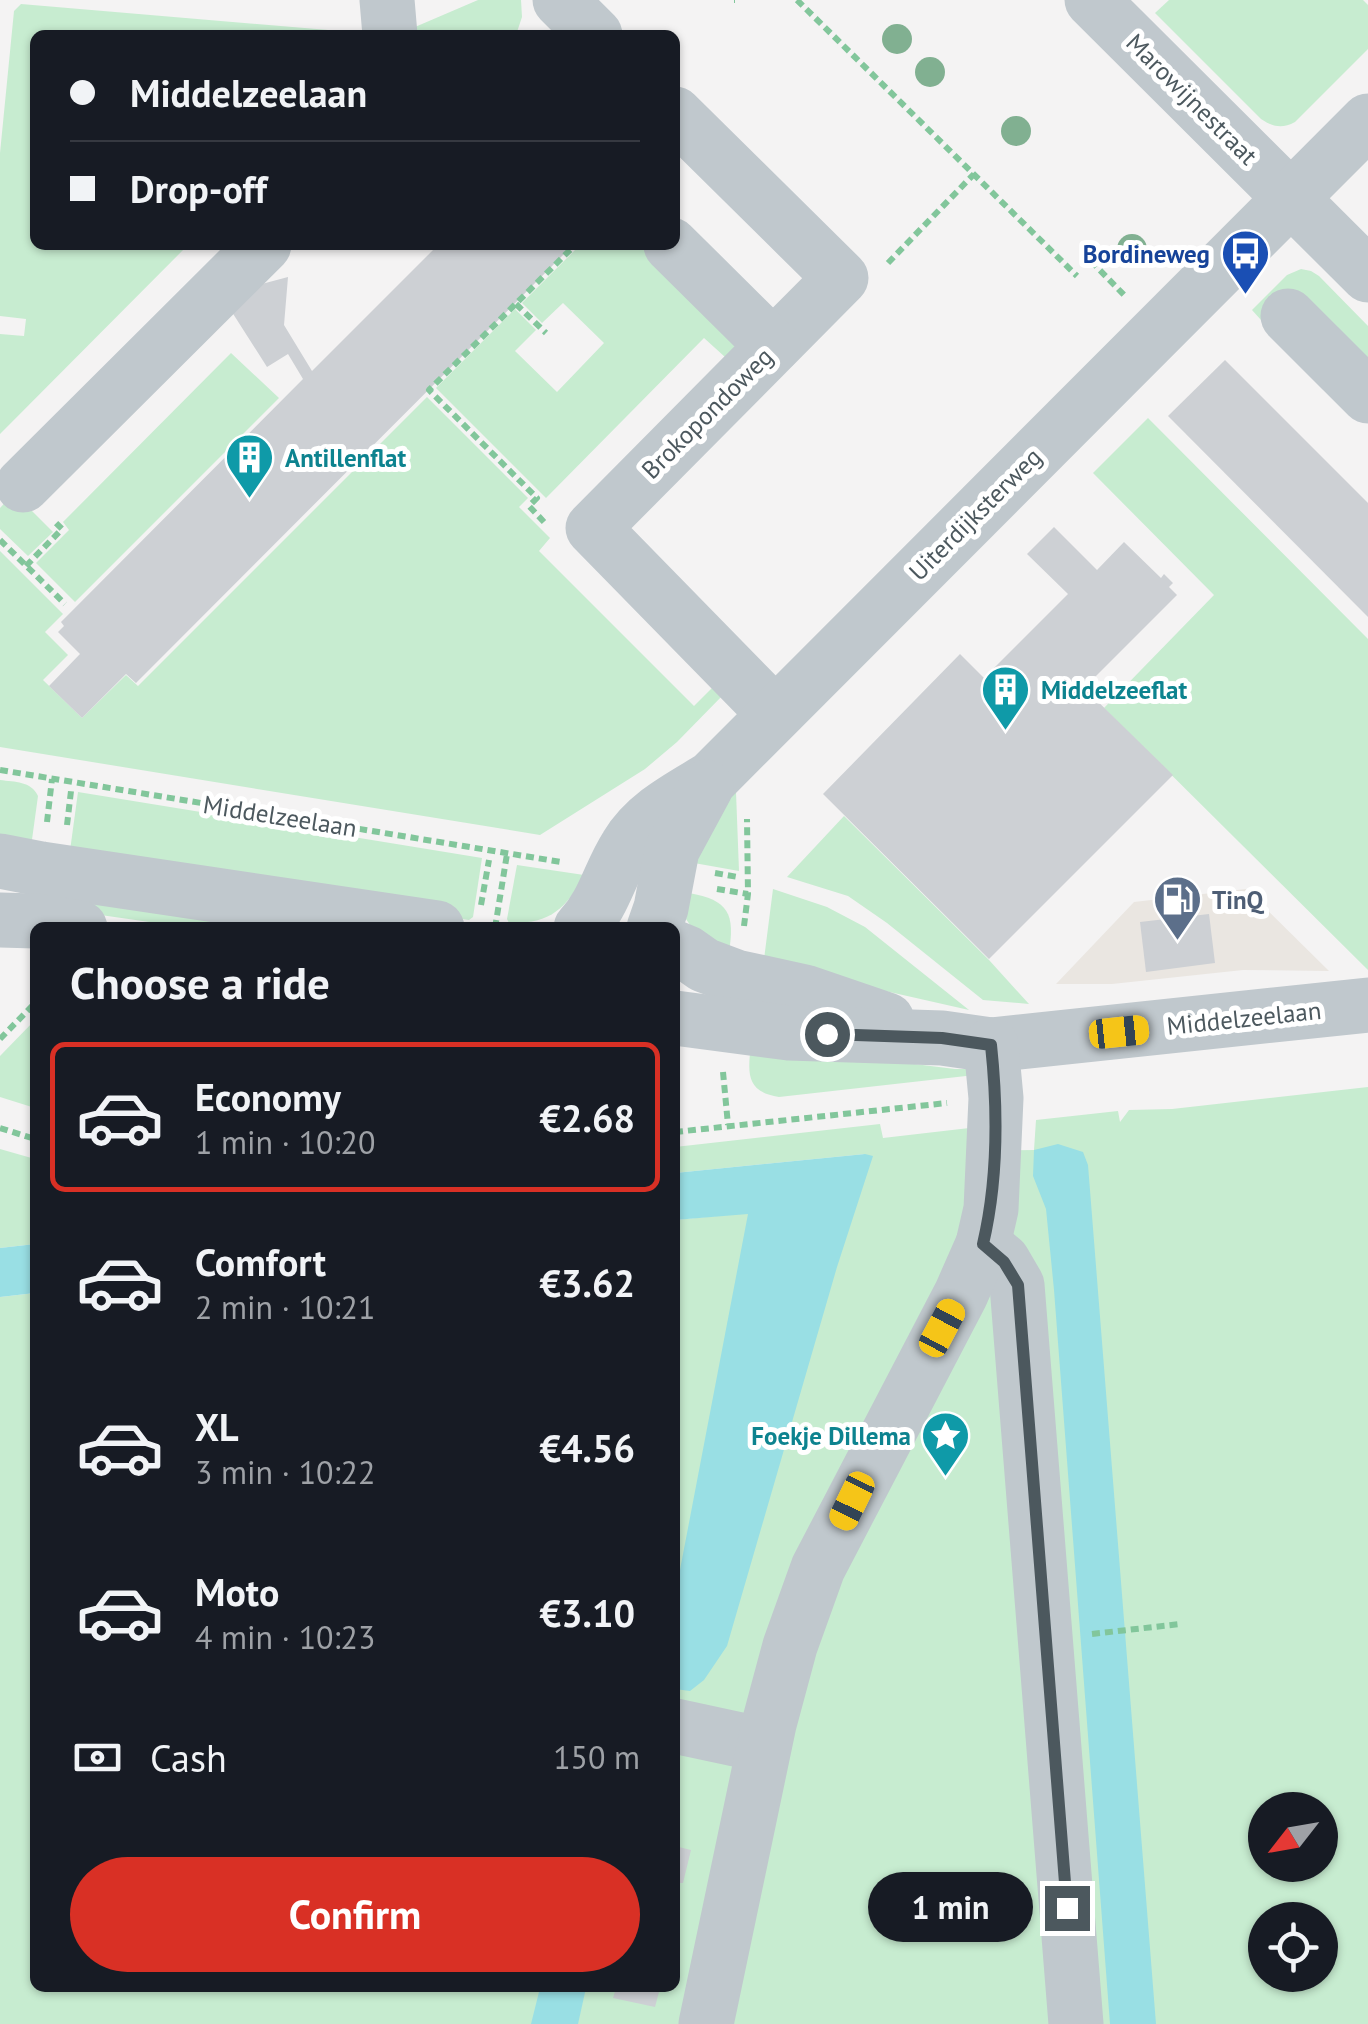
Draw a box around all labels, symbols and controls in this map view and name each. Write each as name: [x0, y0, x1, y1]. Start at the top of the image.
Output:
street label: Marowijnestraat: [1120, 27, 1265, 172]
text: Middelzeelaan: [130, 68, 367, 117]
text: Drop-off: [130, 164, 267, 213]
bus stop icon: Bordineweg: [1219, 228, 1271, 296]
place label: Bordineweg: [1083, 238, 1210, 270]
street label: Brokopondoweg: [635, 341, 779, 485]
building icon: Antillenflat: [224, 432, 276, 500]
street label: Uiterdijksterweg: [902, 441, 1048, 587]
place label: Antillenflat: [285, 442, 406, 474]
building icon: Middelzeeflat: [980, 664, 1032, 732]
place label: Middelzeeflat: [1041, 674, 1187, 706]
street label: Middelzeelaan: [201, 788, 359, 844]
fuel station icon: TinQ: [1151, 874, 1203, 942]
place label: TinQ: [1212, 884, 1265, 916]
text: Choose a ride: [70, 953, 330, 1011]
street label: Middelzeelaan: [1165, 994, 1323, 1042]
route start: [805, 1012, 850, 1057]
car: [1088, 1014, 1150, 1050]
icon: car: [75, 1072, 165, 1162]
text: Economy: [195, 1072, 341, 1121]
text: €2.68: [539, 1093, 635, 1142]
text: 1 min · 10:20: [195, 1121, 375, 1163]
icon: car: [75, 1237, 165, 1327]
text: Comfort: [195, 1237, 326, 1286]
text: €3.62: [539, 1258, 635, 1307]
text: 2 min · 10:21: [195, 1286, 375, 1328]
car: [915, 1294, 969, 1362]
icon: car: [75, 1402, 165, 1492]
text: XL: [195, 1402, 239, 1451]
place icon: Foekje Dillema: [920, 1410, 972, 1478]
place label: Foekje Dillema: [751, 1420, 911, 1452]
text: €4.56: [539, 1423, 635, 1472]
text: 3 min · 10:22: [195, 1451, 375, 1493]
car: [825, 1467, 879, 1535]
icon: car: [75, 1567, 165, 1657]
text: Moto: [195, 1567, 279, 1616]
text: €3.10: [539, 1588, 635, 1637]
text: 4 min · 10:23: [195, 1616, 375, 1658]
icon: cash: [70, 1730, 125, 1785]
text: Cash: [150, 1733, 227, 1782]
text: 150 m: [553, 1736, 640, 1778]
north arrow: [1248, 1792, 1338, 1882]
map controls: [1248, 1792, 1338, 1992]
button: Confirm: [70, 1857, 640, 1972]
callout: 1 min: [867, 1873, 1032, 1943]
text: 1 min: [911, 1886, 990, 1928]
route end: [1045, 1886, 1090, 1931]
button: locate: [1248, 1902, 1338, 1992]

